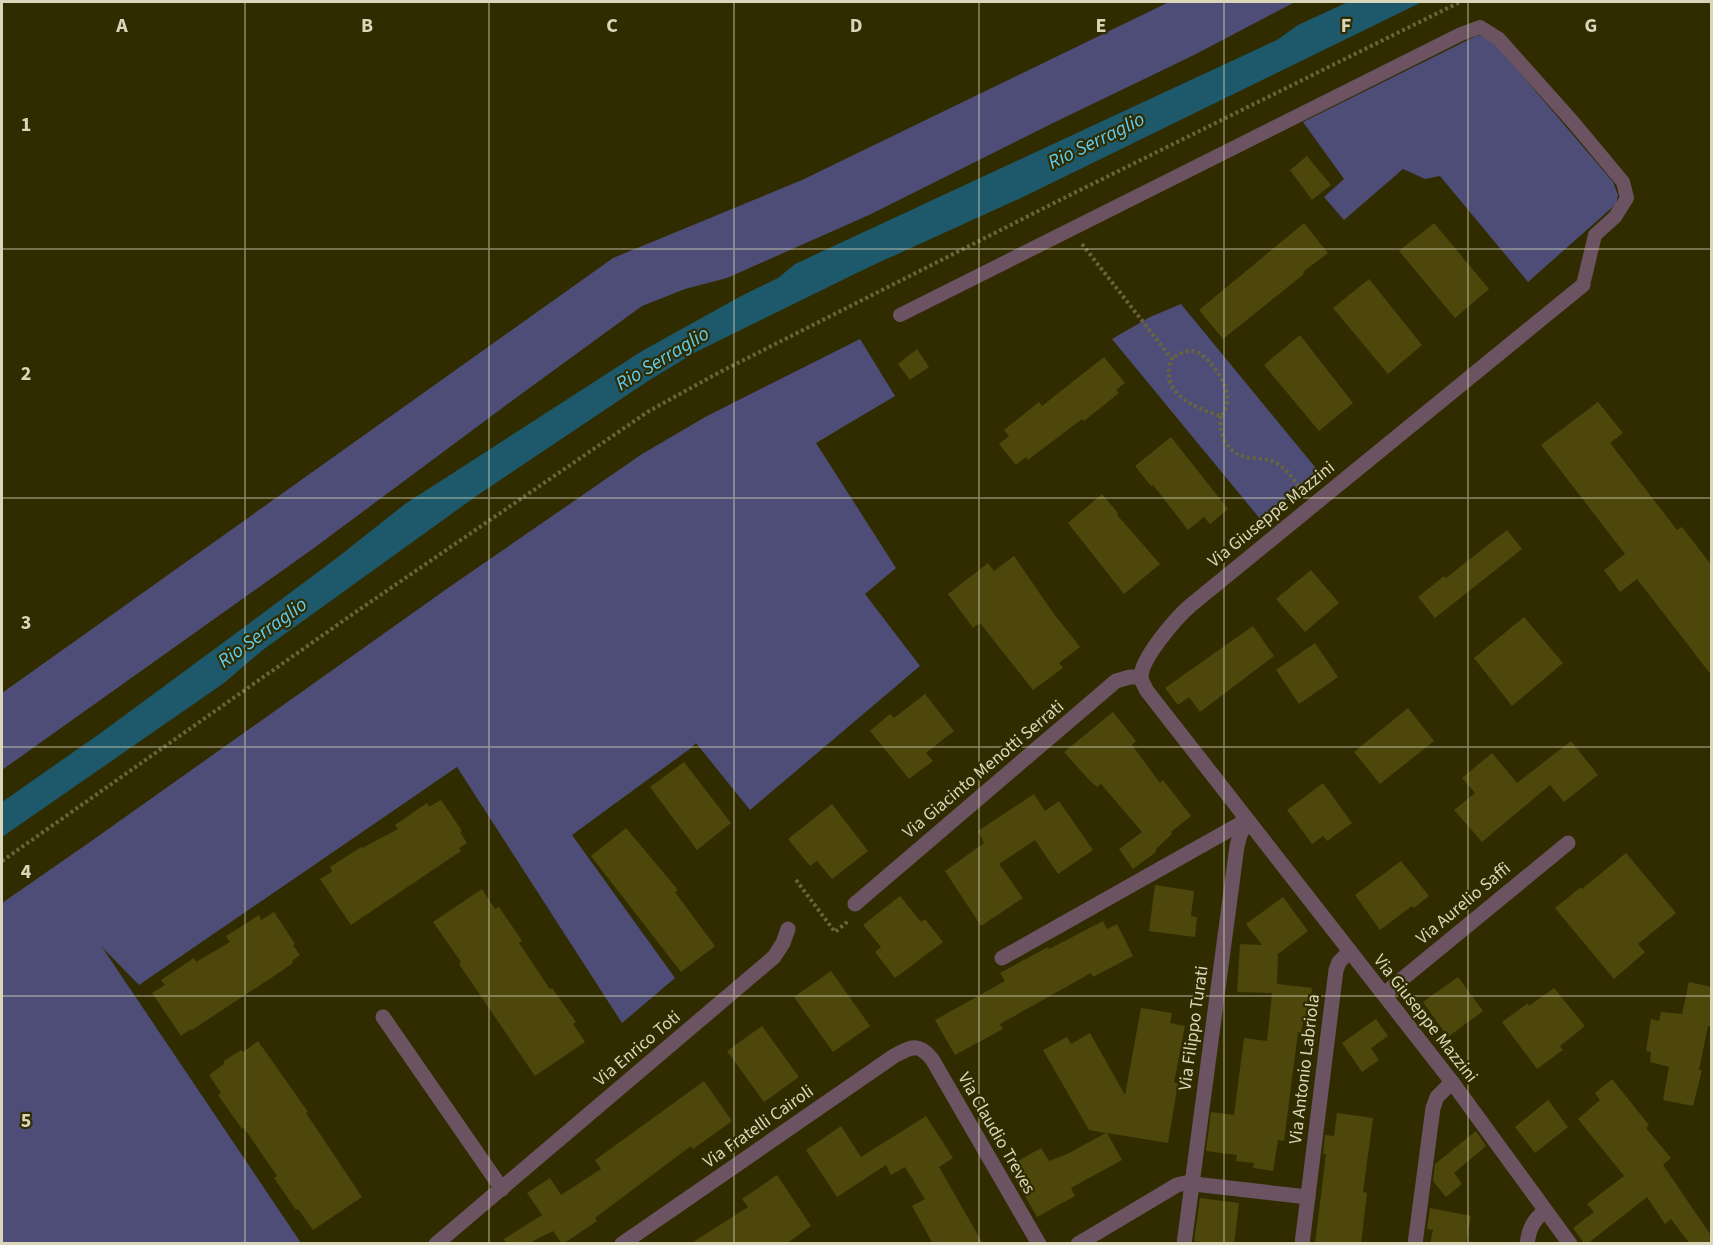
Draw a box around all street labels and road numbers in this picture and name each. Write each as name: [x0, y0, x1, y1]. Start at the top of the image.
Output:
street label: Via Giuseppe Mazzini: [1203, 455, 1340, 573]
street label: Via Giacinto Menotti Serrati: [897, 694, 1069, 844]
street label: Via Aurelio Saffi: [1411, 856, 1516, 950]
street label: Via Giuseppe Mazzini: [1367, 949, 1484, 1088]
street label: Via Filippo Turati: [1172, 964, 1215, 1092]
street label: Via Antonio Labriola: [1283, 993, 1326, 1146]
street label: Via Enrico Toti: [589, 1005, 686, 1092]
street label: Via Claudio Treves: [952, 1068, 1042, 1199]
street label: Via Fratelli Cairoli: [698, 1079, 819, 1174]

